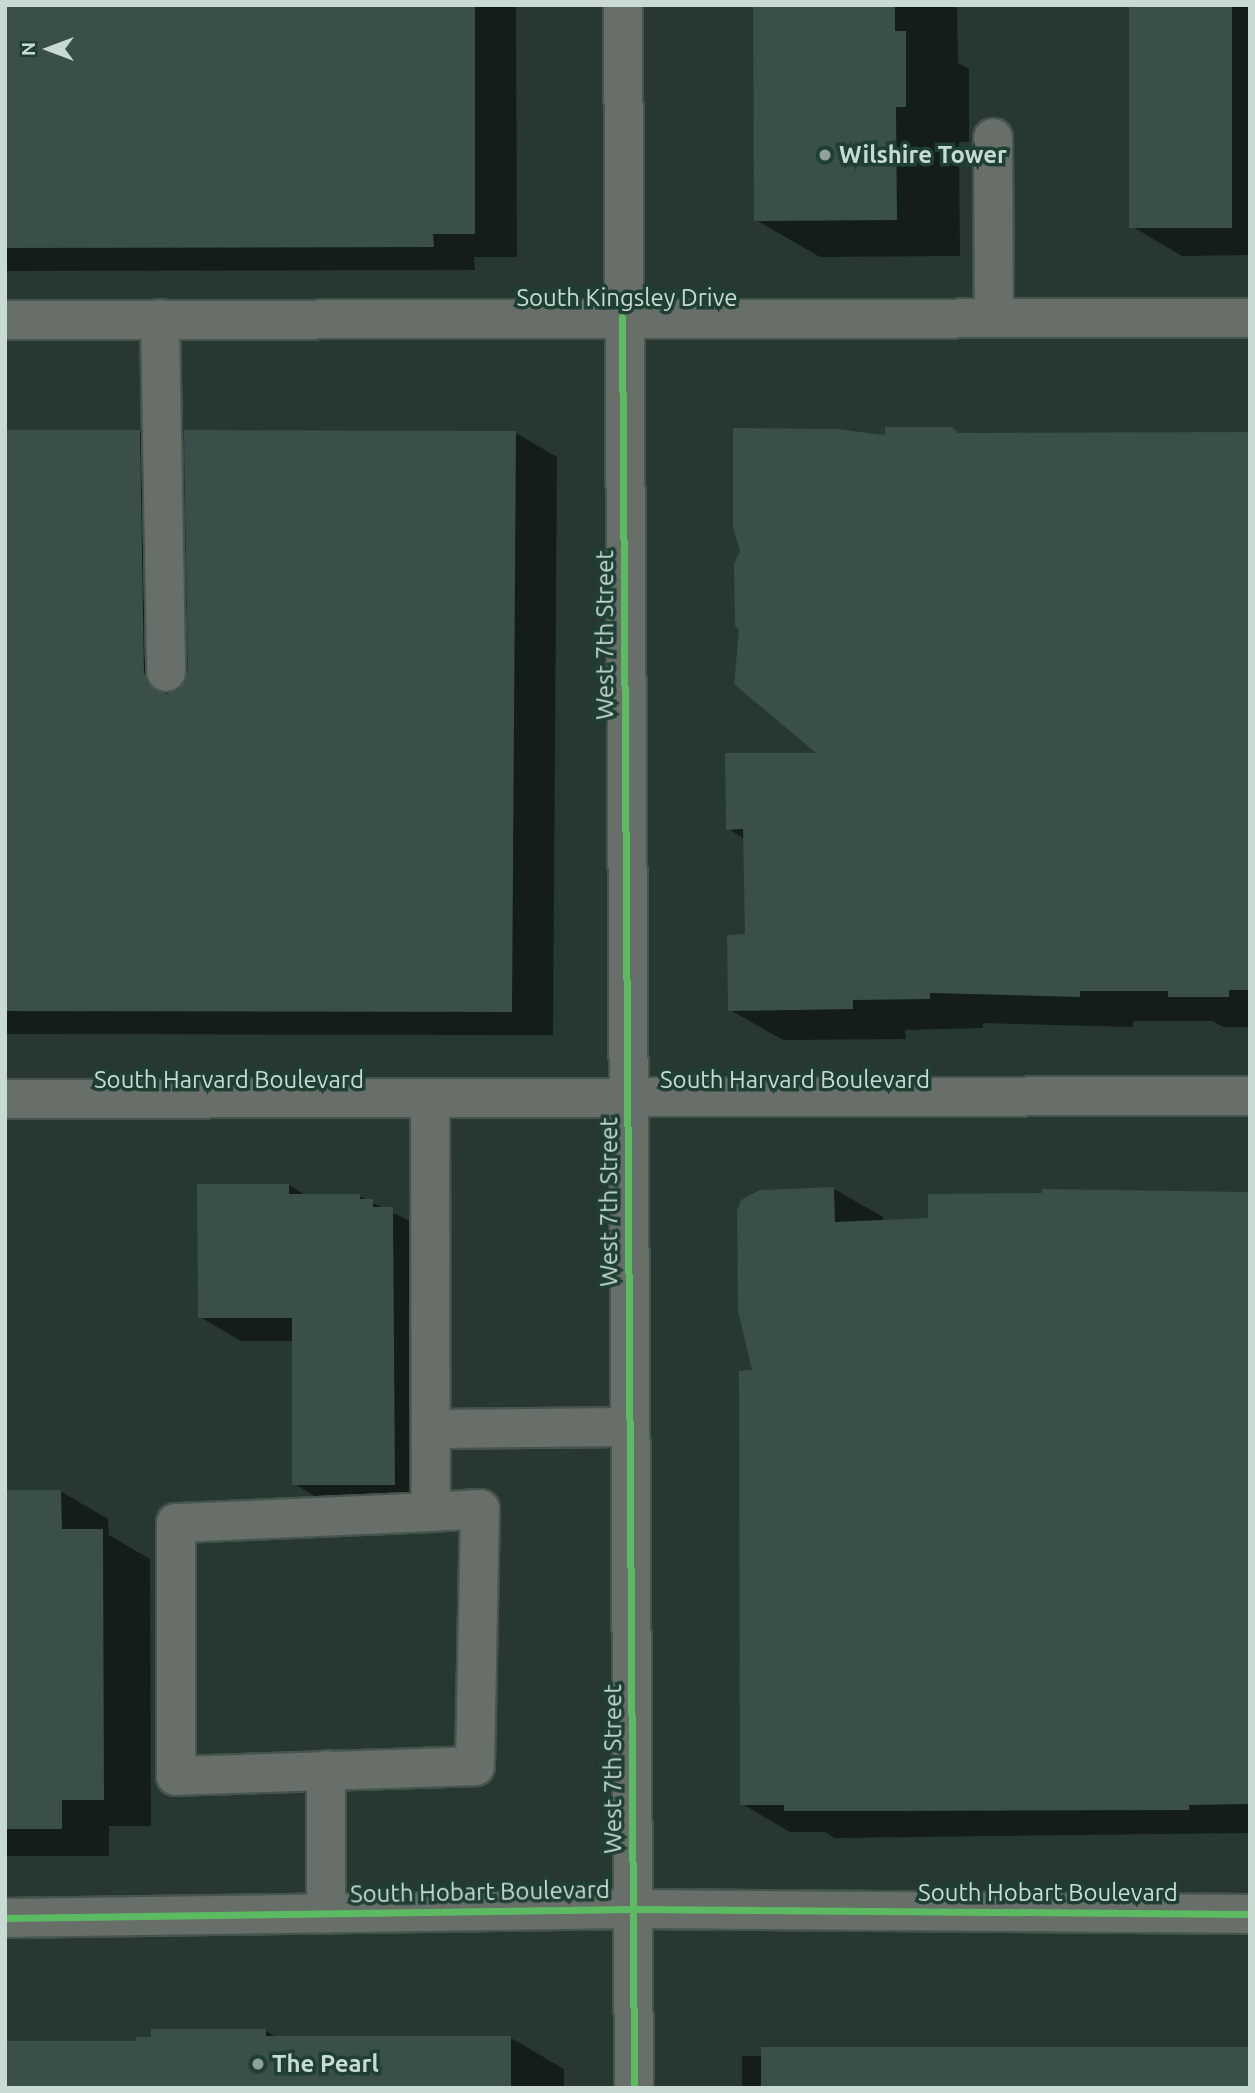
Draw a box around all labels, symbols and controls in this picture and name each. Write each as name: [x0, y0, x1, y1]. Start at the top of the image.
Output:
north arrow: [14, 14, 84, 84]
text: N: [17, 42, 39, 56]
place label: Wilshire Tower: [839, 141, 1007, 169]
marker: Wilshire Tower: [817, 147, 833, 163]
street label: South Kingsley Drive: [516, 284, 738, 312]
street label: West 7th Street: [591, 550, 619, 720]
street label: South Harvard Boulevard: [94, 1066, 364, 1094]
street label: South Harvard Boulevard: [660, 1066, 930, 1094]
street label: West 7th Street: [595, 1117, 623, 1287]
street label: West 7th Street: [599, 1684, 627, 1854]
street label: South Hobart Boulevard: [350, 1875, 610, 1909]
street label: South Hobart Boulevard: [918, 1879, 1178, 1907]
place label: The Pearl: [272, 2050, 379, 2078]
marker: The Pearl: [250, 2056, 266, 2072]

